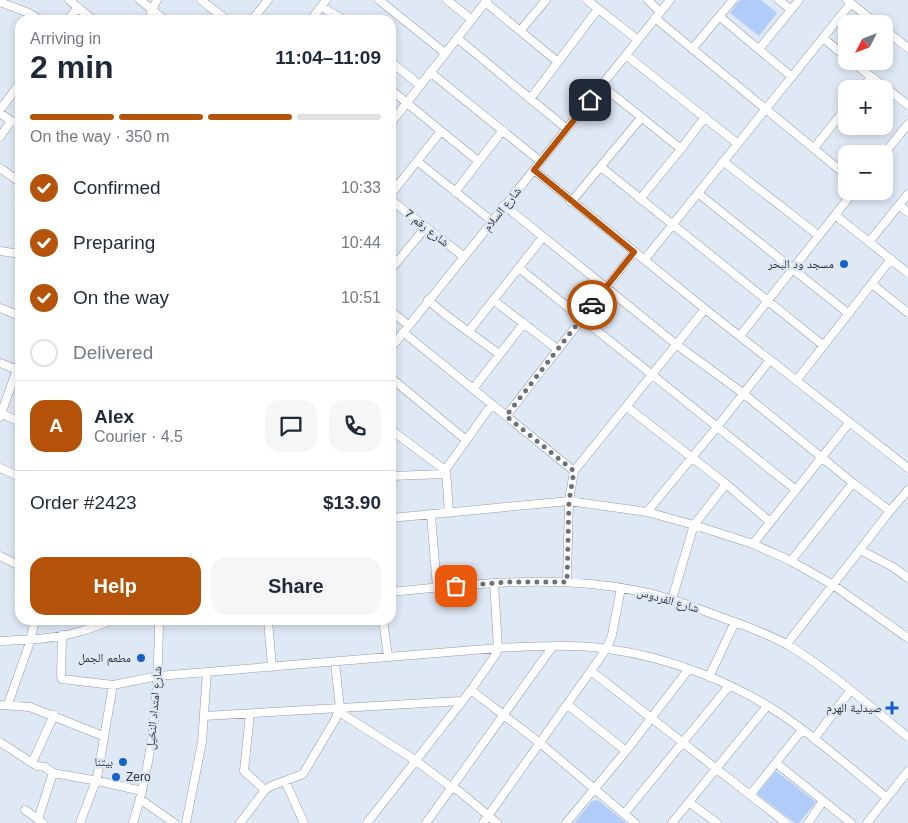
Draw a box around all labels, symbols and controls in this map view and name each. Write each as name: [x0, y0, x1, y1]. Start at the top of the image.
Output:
north arrow: [838, 15, 892, 70]
map controls: [838, 15, 893, 200]
text: Arriving in: [30, 30, 101, 47]
text: 11:04–11:09: [275, 47, 381, 68]
text: 2 min: [30, 49, 114, 85]
pin: [569, 79, 611, 121]
button: +: [838, 80, 893, 135]
icon: home: [576, 86, 604, 114]
text: On the way · 350 m: [30, 128, 170, 145]
button: −: [838, 145, 893, 200]
icon: check: [30, 174, 58, 202]
text: Confirmed: [73, 177, 161, 198]
text: 10:33: [341, 179, 381, 196]
street label: شارع السلام: [480, 184, 525, 235]
street label: شارع رقم 7: [402, 206, 452, 250]
icon: check: [30, 229, 58, 257]
text: Preparing: [73, 232, 155, 253]
text: 10:44: [341, 234, 381, 251]
place label: مسجد ود البحر: [767, 257, 834, 271]
marker: مسجد ود البحر: [838, 258, 850, 270]
courier: [567, 280, 617, 330]
icon: check: [30, 284, 58, 312]
text: On the way: [73, 287, 169, 308]
text: 10:51: [341, 289, 381, 306]
icon: car: [578, 291, 606, 319]
text: Delivered: [73, 342, 153, 363]
button: chat: [265, 400, 317, 452]
button: phone: [329, 400, 381, 452]
text: Alex: [94, 406, 134, 427]
text: A: [49, 415, 63, 436]
text: Courier · 4.5: [94, 428, 183, 445]
text: Order #2423: [30, 492, 137, 513]
text: $13.90: [323, 492, 381, 513]
button: Help: [30, 557, 201, 615]
button: Share: [211, 557, 381, 615]
pin: [435, 565, 477, 607]
icon: bag: [442, 572, 470, 600]
street label: شارع الفردوس: [635, 584, 701, 617]
place label: مطعم الجمل: [78, 651, 131, 666]
marker: مطعم الجمل: [135, 652, 147, 664]
street label: شارع امتداد النخيل: [143, 665, 166, 751]
place label: صيدلية الهرم: [826, 701, 882, 716]
marker: صيدلية الهرم: [886, 702, 898, 714]
place label: بيتنا: [95, 755, 113, 769]
marker: بيتنا: [117, 756, 129, 768]
place label: Zero: [126, 770, 151, 784]
marker: Zero: [110, 771, 122, 783]

